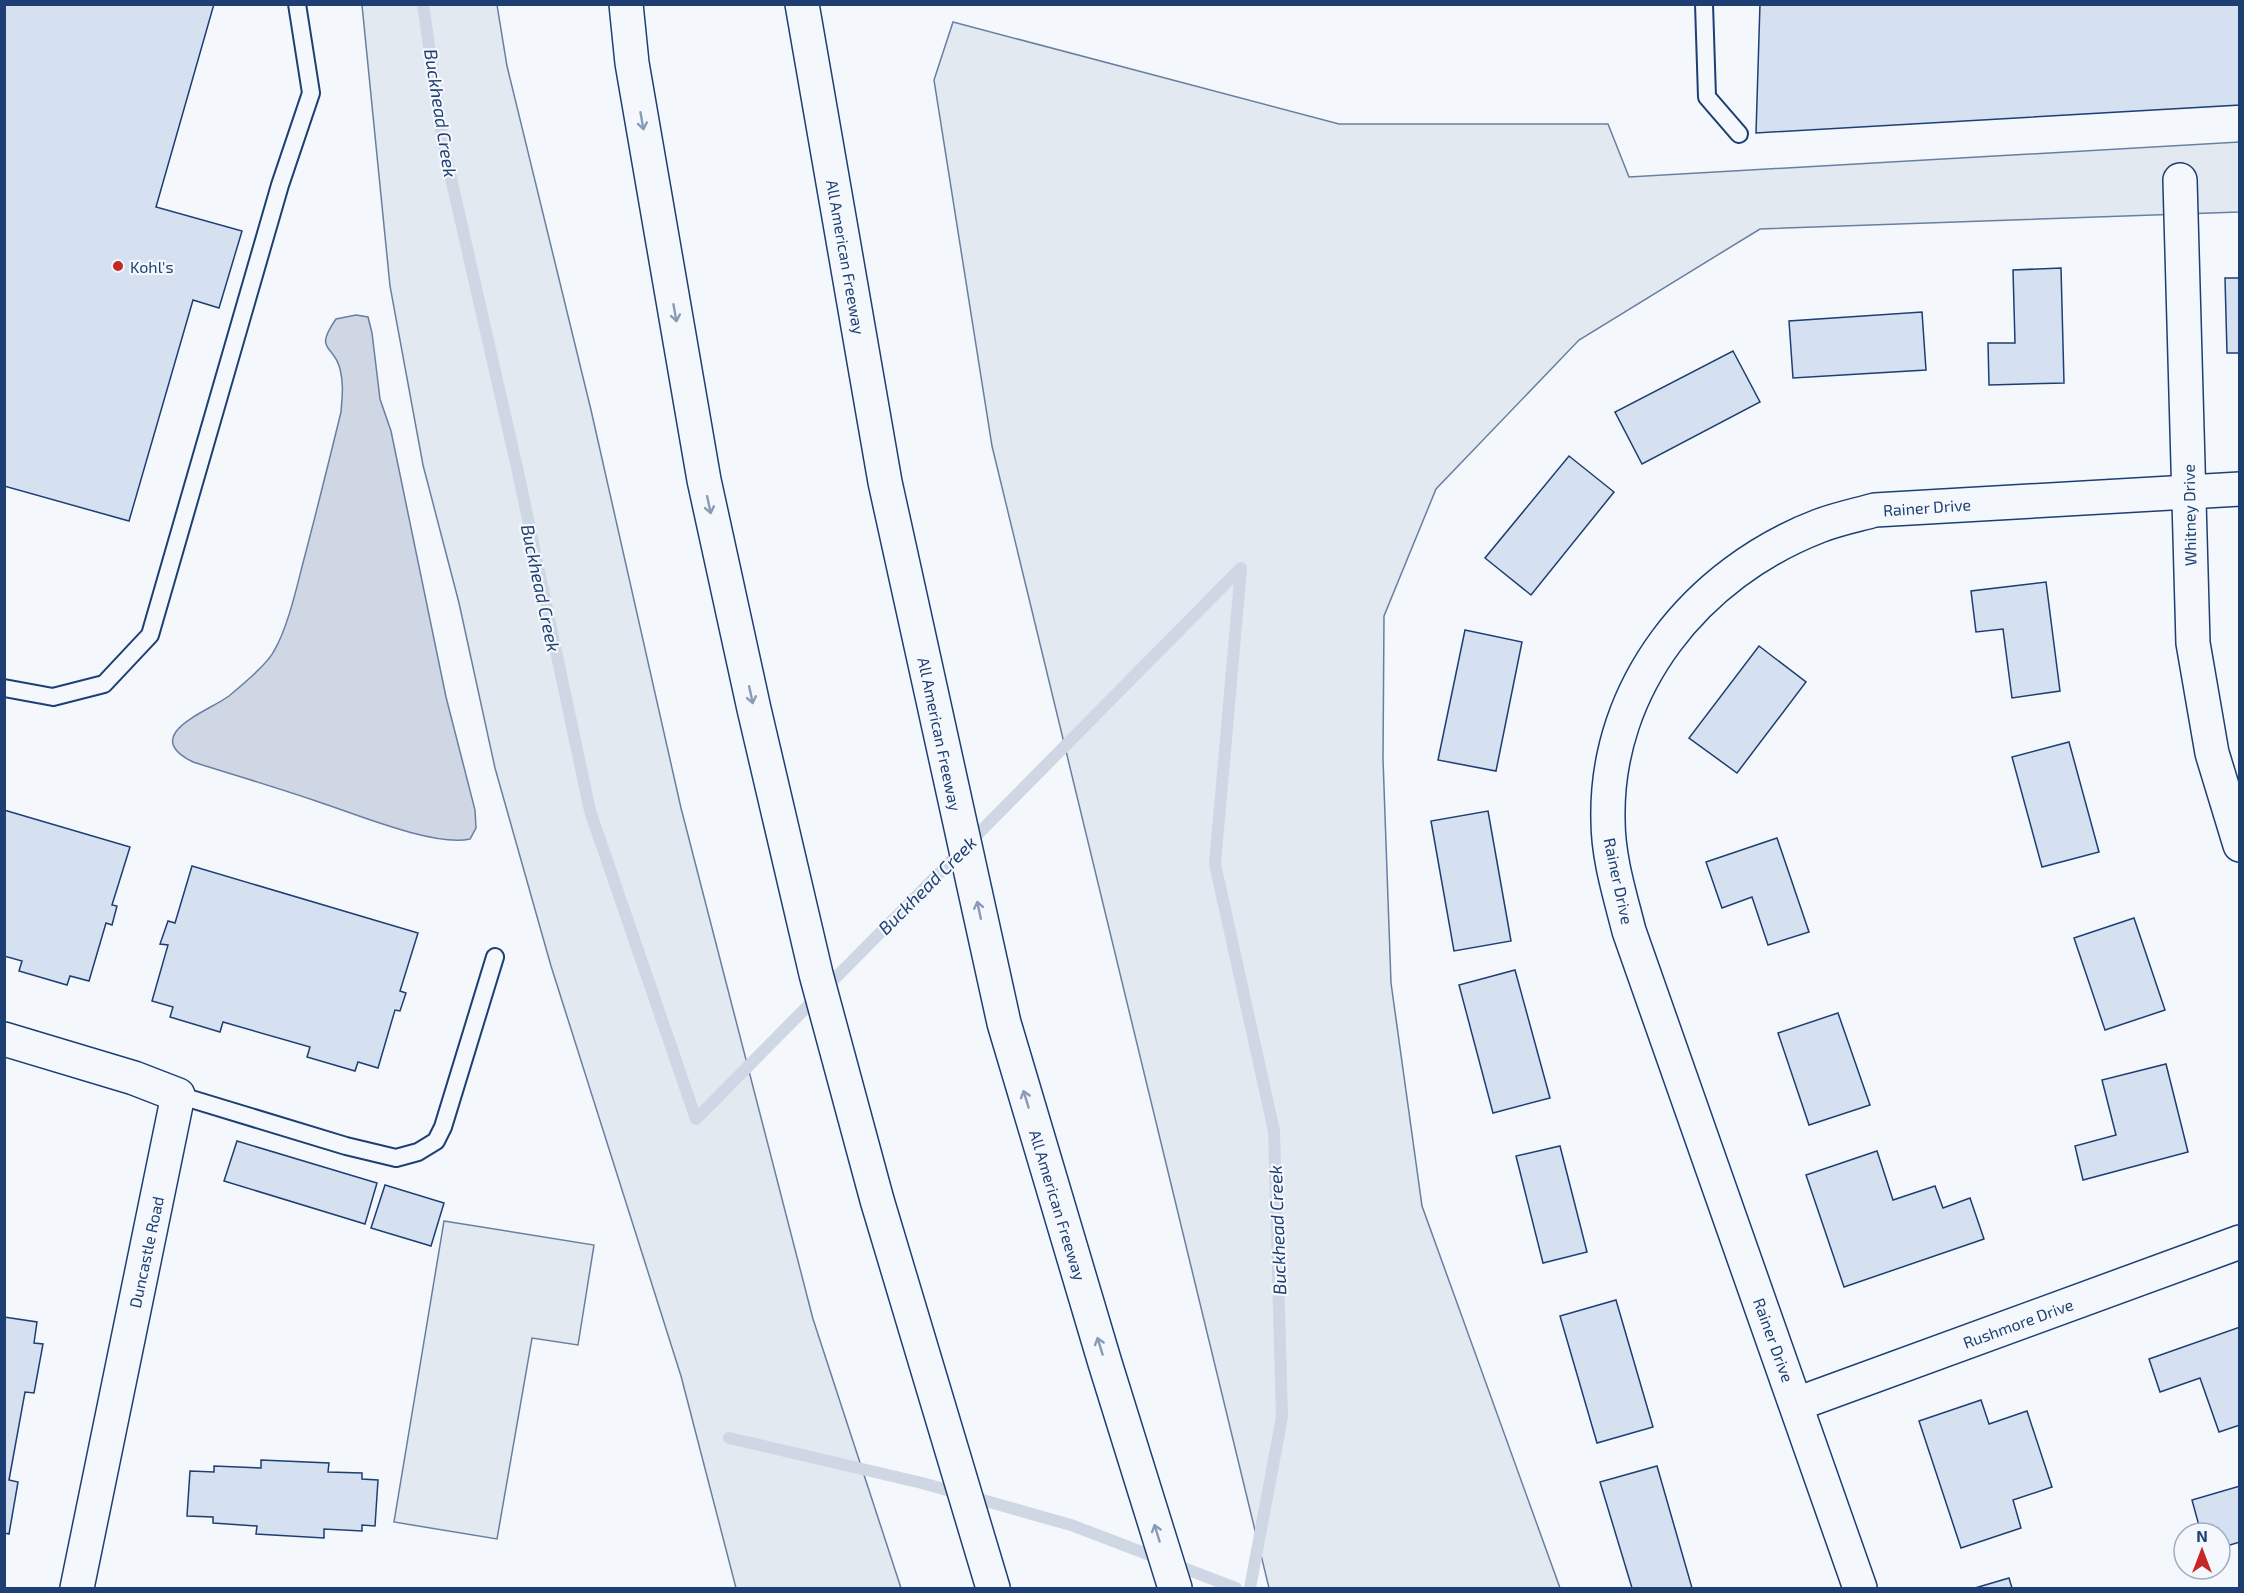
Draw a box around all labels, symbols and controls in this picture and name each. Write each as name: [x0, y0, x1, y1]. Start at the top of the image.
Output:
water label: Buckhead Creek: [420, 47, 462, 179]
one-way arrow: [636, 111, 647, 130]
street label: All American Freeway: [823, 178, 869, 336]
place label: Kohl's: [130, 257, 174, 276]
marker: Kohl's: [111, 259, 125, 273]
one-way arrow: [670, 303, 681, 322]
street label: Whitney Drive: [2179, 464, 2199, 566]
street label: Rainer Drive: [1882, 494, 1972, 520]
one-way arrow: [704, 495, 716, 514]
water label: Buckhead Creek: [517, 522, 565, 654]
street label: All American Freeway: [914, 655, 966, 813]
one-way arrow: [746, 685, 757, 705]
water label: Buckhead Creek: [873, 831, 981, 939]
street label: Rainer Drive: [1601, 836, 1637, 926]
one-way arrow: [972, 901, 984, 920]
one-way arrow: [1020, 1090, 1031, 1109]
street label: All American Freeway: [1026, 1127, 1090, 1283]
water label: Buckhead Creek: [1264, 1165, 1290, 1295]
street label: Duncastle Road: [125, 1194, 167, 1310]
street label: Rushmore Drive: [1960, 1294, 2076, 1352]
street label: Rainer Drive: [1750, 1295, 1798, 1385]
one-way arrow: [1094, 1337, 1105, 1356]
north arrow: [2172, 1521, 2232, 1581]
one-way arrow: [1151, 1524, 1162, 1543]
text: N: [2196, 1526, 2208, 1545]

